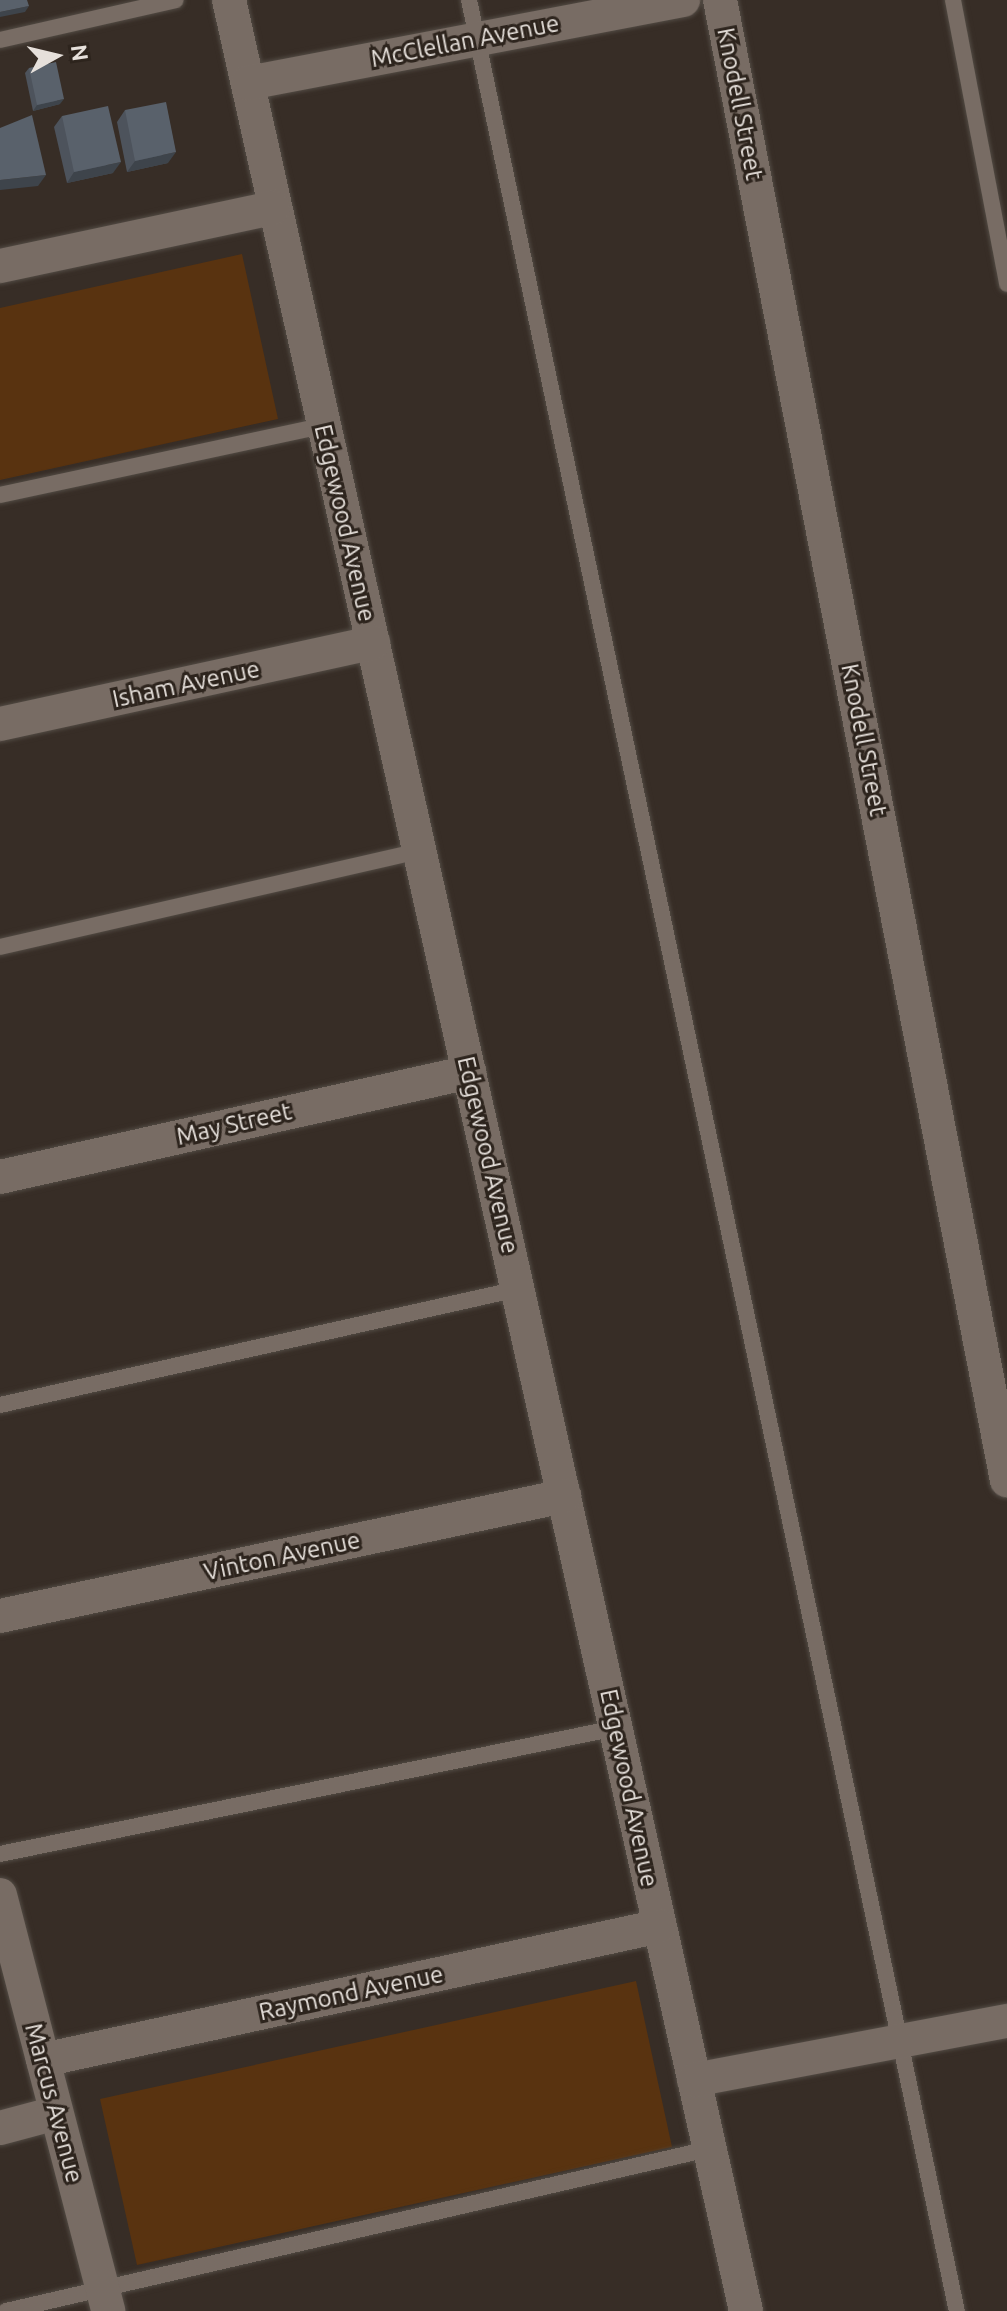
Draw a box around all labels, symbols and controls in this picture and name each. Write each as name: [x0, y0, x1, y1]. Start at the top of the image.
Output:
street label: McClellan Avenue: [368, 9, 562, 73]
north arrow: [16, 16, 96, 96]
street label: Knodell Street: [711, 25, 769, 183]
text: N: [67, 43, 94, 62]
street label: Edgewood Avenue: [308, 422, 382, 624]
street label: Isham Avenue: [110, 654, 262, 714]
street label: Knodell Street: [835, 661, 893, 819]
street label: Edgewood Avenue: [451, 1054, 525, 1256]
street label: May Street: [174, 1097, 294, 1151]
street label: Vinton Avenue: [201, 1525, 363, 1587]
street label: Edgewood Avenue: [594, 1687, 664, 1889]
street label: Raymond Avenue: [256, 1959, 446, 2027]
street label: Marcus Avenue: [19, 2020, 89, 2186]

